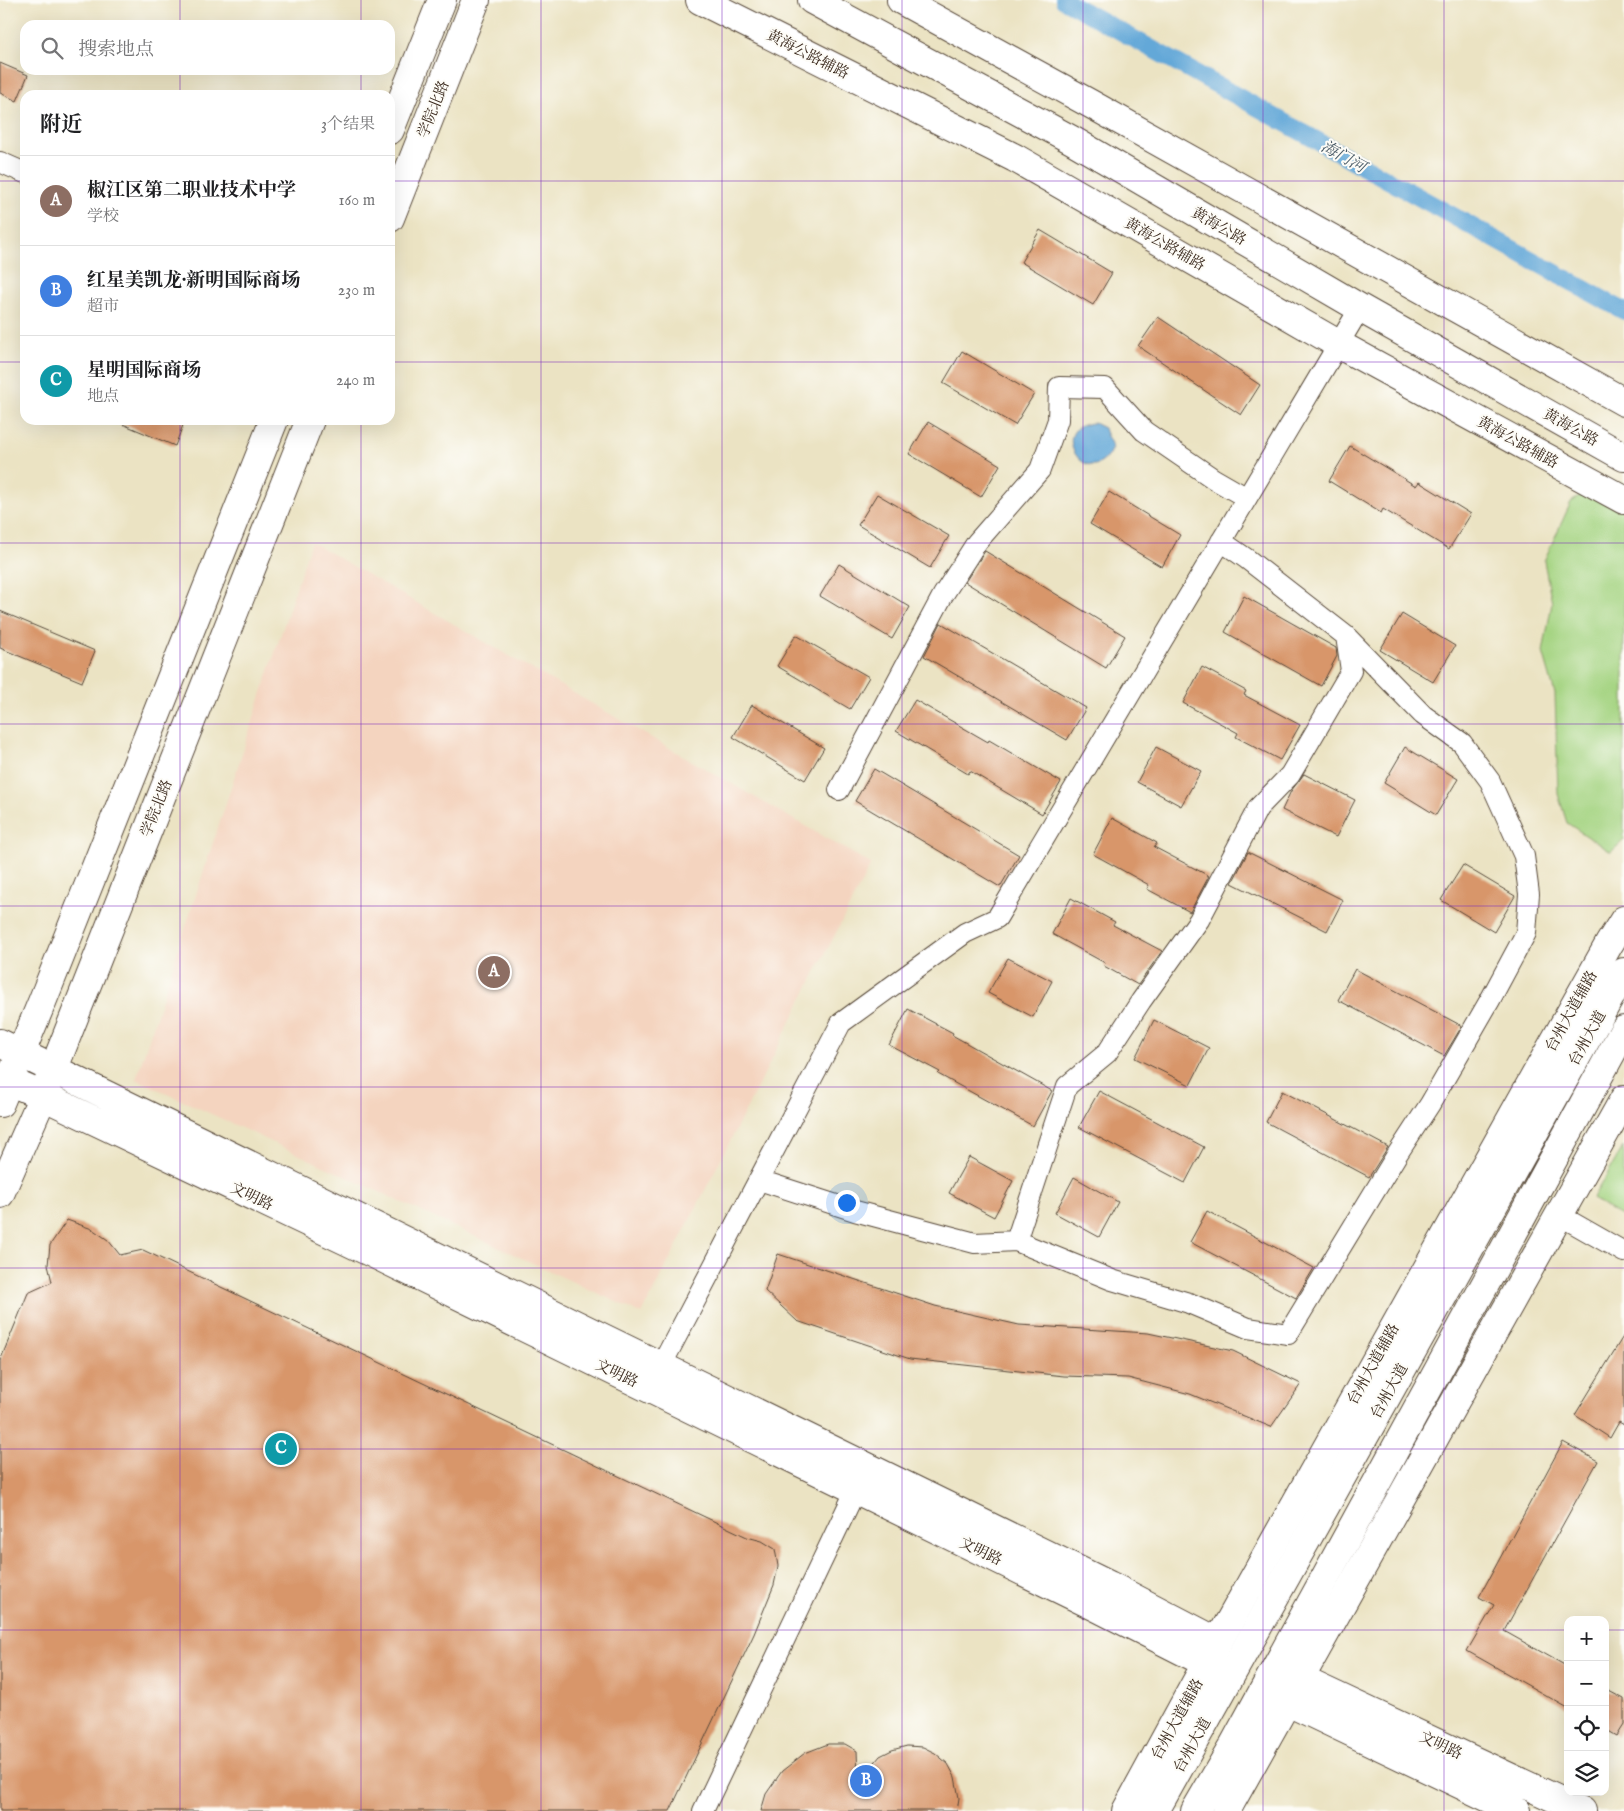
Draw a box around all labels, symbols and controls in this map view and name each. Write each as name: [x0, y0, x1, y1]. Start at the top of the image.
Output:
search box: [20, 20, 395, 75]
street label: 黄海公路辅路: [763, 26, 852, 83]
icon: search: [38, 34, 66, 62]
text: 搜索地点: [78, 38, 154, 62]
street label: 学院北路: [413, 78, 454, 141]
text: 附近: [40, 112, 82, 139]
text: 3个结果: [321, 115, 375, 135]
water label: 海门河: [1317, 137, 1371, 180]
text: 椒江区第二职业技术中学: [87, 179, 296, 203]
text: A: [51, 191, 61, 211]
text: 160 m: [339, 191, 375, 211]
street label: 黄海公路: [1188, 203, 1249, 250]
text: 学校: [87, 207, 119, 227]
street label: 黄海公路辅路: [1121, 214, 1208, 275]
text: 红星美凯龙·新明国际商场: [87, 269, 300, 293]
text: B: [51, 281, 61, 301]
text: 230 m: [338, 281, 375, 301]
text: 超市: [87, 297, 119, 317]
text: 星明国际商场: [87, 359, 201, 383]
text: C: [50, 371, 62, 391]
text: 240 m: [336, 371, 375, 391]
text: 地点: [87, 387, 119, 407]
street label: 黄海公路: [1540, 405, 1602, 450]
street label: 黄海公路辅路: [1474, 412, 1562, 473]
street label: 学院北路: [136, 777, 177, 840]
pin: A: [478, 953, 510, 991]
street label: 台州大道辅路: [1541, 967, 1601, 1055]
street label: 台州大道: [1565, 1007, 1609, 1069]
street label: 文明路: [227, 1178, 276, 1215]
your location: [834, 1190, 860, 1216]
street label: 台州大道辅路: [1343, 1320, 1403, 1408]
street label: 文明路: [592, 1355, 641, 1392]
street label: 台州大道: [1367, 1360, 1411, 1422]
pin: C: [265, 1430, 297, 1468]
street label: 文明路: [956, 1533, 1005, 1570]
map controls: [1564, 1616, 1609, 1796]
button: +: [1564, 1616, 1609, 1661]
button: −: [1564, 1661, 1609, 1706]
street label: 台州大道辅路: [1147, 1675, 1207, 1763]
button: locate: [1564, 1706, 1609, 1751]
street label: 台州大道: [1170, 1714, 1214, 1776]
street label: 文明路: [1416, 1727, 1465, 1764]
button: layers: [1564, 1751, 1609, 1796]
pin: B: [850, 1762, 882, 1800]

